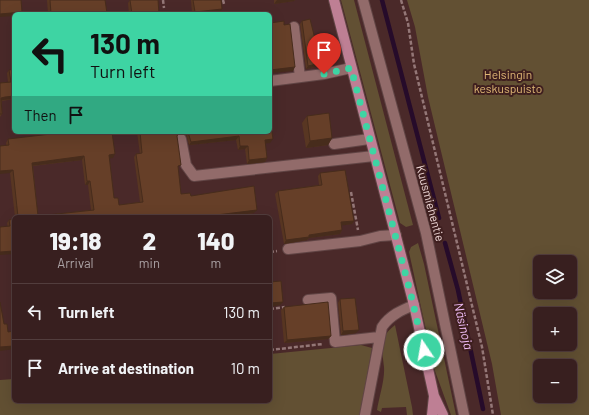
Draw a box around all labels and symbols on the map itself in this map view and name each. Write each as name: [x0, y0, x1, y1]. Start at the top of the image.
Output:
pin: [307, 33, 341, 74]
park label: Helsingin keskuspuisto: [474, 67, 542, 95]
street label: Kuusmiehentie: [414, 163, 448, 243]
water label: Näsinoja: [451, 301, 477, 351]
position arrow: [403, 329, 445, 371]

